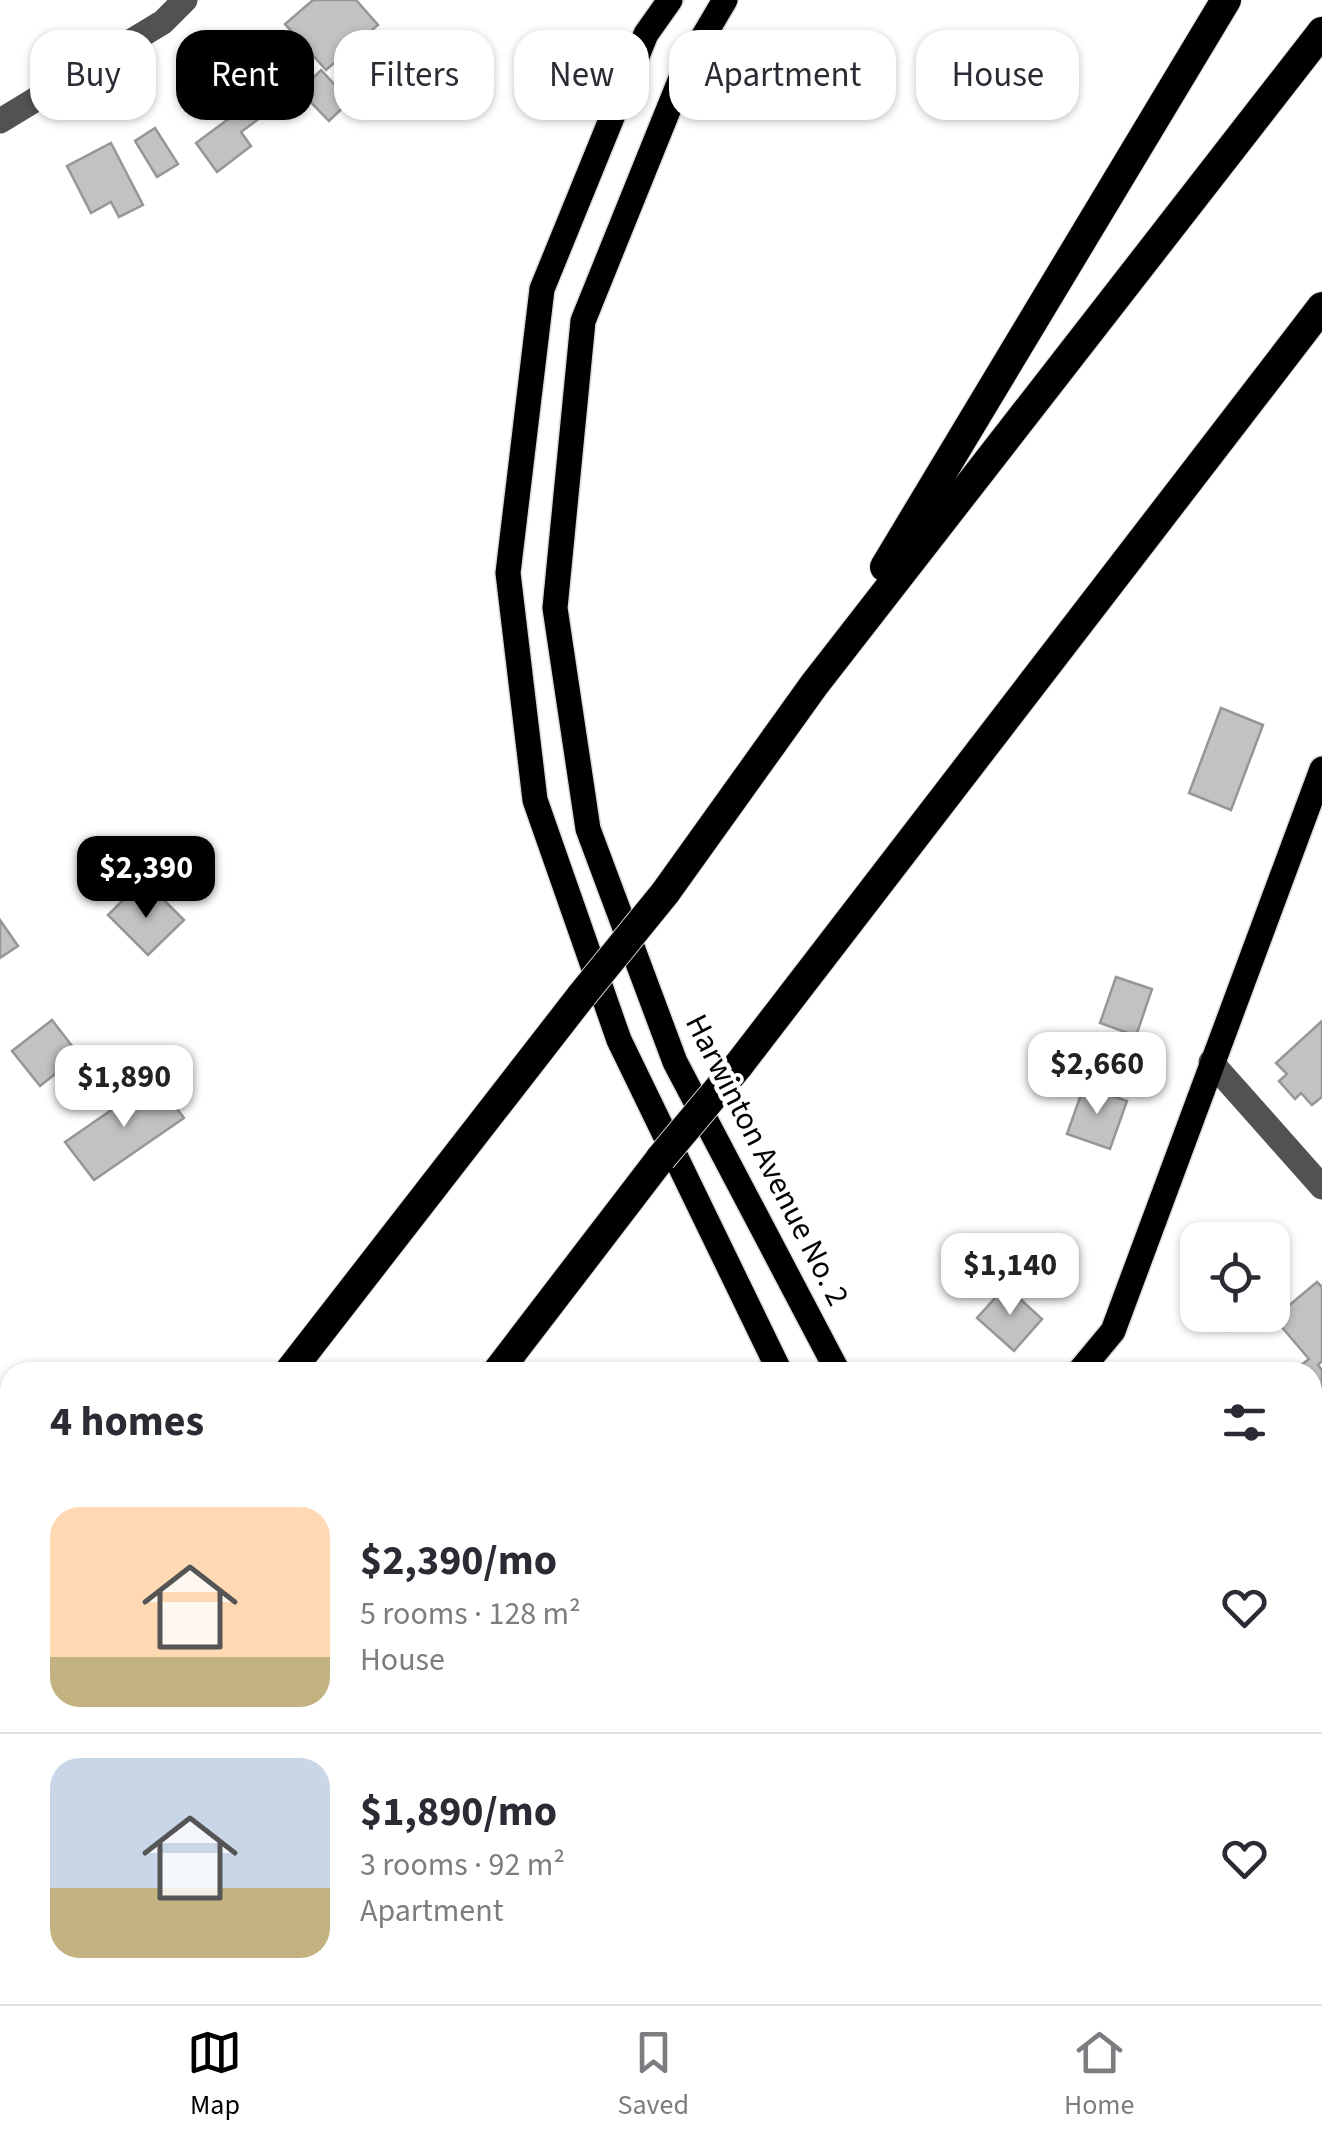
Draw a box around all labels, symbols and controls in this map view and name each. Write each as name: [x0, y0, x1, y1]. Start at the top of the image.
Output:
chip: Buy: [30, 30, 156, 120]
chip: Rent: [176, 30, 314, 120]
chip: Filters: [334, 30, 494, 120]
chip: New: [514, 30, 649, 120]
chip: Apartment: [669, 30, 896, 120]
chip: House: [916, 30, 1079, 120]
pin: $2,390: [65, 836, 227, 921]
text: $2,390: [99, 845, 193, 891]
street label: Harwinton Avenue No. 2: [673, 1006, 861, 1314]
pin: $2,660: [1016, 1032, 1178, 1117]
text: $2,660: [1050, 1041, 1144, 1087]
pin: $1,890: [43, 1045, 205, 1130]
text: $1,890: [77, 1054, 171, 1100]
map controls: [1180, 1222, 1290, 1332]
button: locate: [1180, 1222, 1290, 1332]
pin: $1,140: [929, 1233, 1091, 1318]
text: $1,140: [963, 1242, 1057, 1288]
text: 4 homes: [50, 1392, 204, 1452]
icon: filters: [1217, 1395, 1272, 1450]
text: $2,390/mo: [360, 1531, 557, 1591]
icon: home: [130, 1547, 250, 1667]
icon: heart: [1217, 1580, 1272, 1635]
text: 5 rooms · 128 m²: [360, 1591, 581, 1637]
text: House: [360, 1637, 445, 1683]
text: $1,890/mo: [360, 1782, 557, 1842]
icon: home: [130, 1798, 250, 1918]
icon: heart: [1217, 1831, 1272, 1886]
text: 3 rooms · 92 m²: [360, 1842, 565, 1888]
text: Apartment: [360, 1888, 503, 1934]
tab: Map: [187, 2025, 242, 2125]
tab: Saved: [617, 2025, 689, 2125]
tab: Home: [1064, 2025, 1134, 2125]

